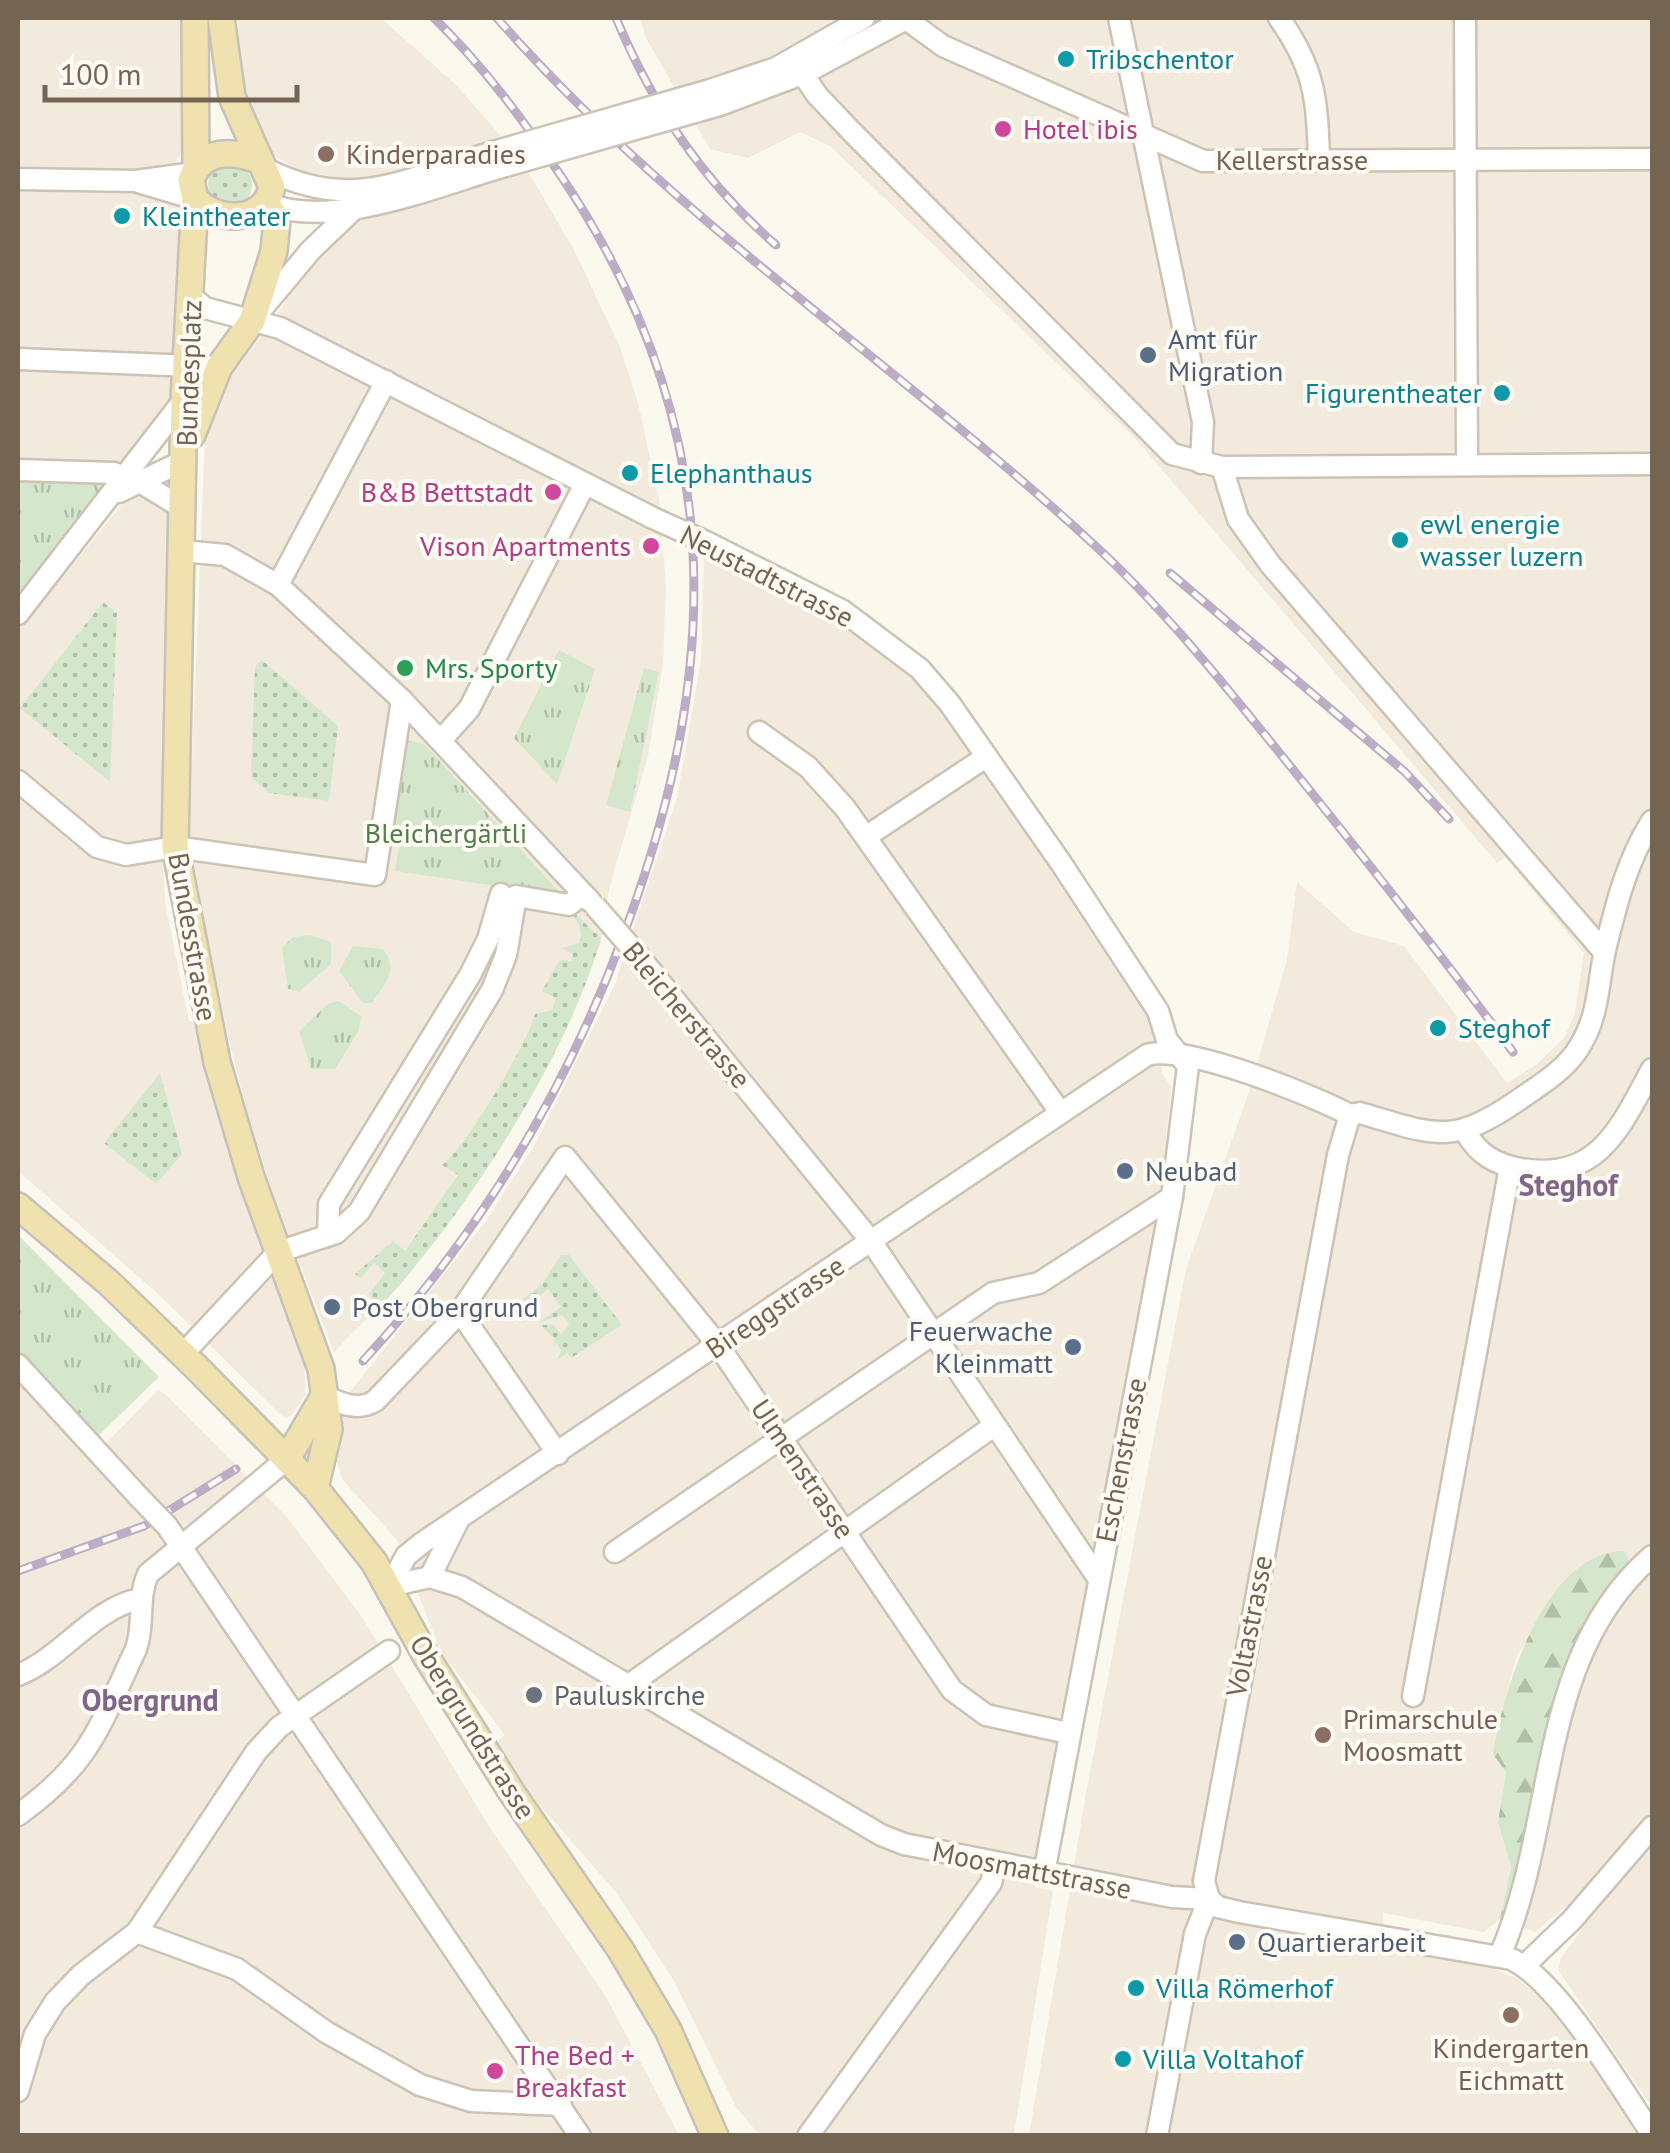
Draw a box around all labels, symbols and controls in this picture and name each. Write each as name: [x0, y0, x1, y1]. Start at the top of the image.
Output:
scale bar: [45, 40, 298, 102]
place label: Tribschentor: [1086, 40, 1234, 77]
marker: Tribschentor: [1055, 48, 1077, 70]
text: 100 m: [60, 54, 141, 93]
place label: Hotel ibis: [1023, 110, 1138, 147]
marker: Hotel ibis: [992, 118, 1014, 140]
place label: Kinderparadies: [346, 135, 526, 172]
street label: Kellerstrasse: [1216, 141, 1368, 178]
marker: Kinderparadies: [315, 143, 337, 165]
place label: Kleintheater: [142, 197, 291, 234]
marker: Kleintheater: [111, 205, 133, 227]
street label: Bundesplatz: [167, 299, 210, 447]
place label: Amt für Migration: [1168, 320, 1283, 389]
marker: Amt für Migration: [1137, 344, 1159, 366]
place label: Figurentheater: [1305, 374, 1482, 411]
marker: Figurentheater: [1491, 382, 1513, 404]
place label: Elephanthaus: [650, 454, 813, 491]
marker: Elephanthaus: [619, 462, 641, 484]
place label: B&B Bettstadt: [361, 473, 533, 510]
marker: B&B Bettstadt: [542, 481, 564, 503]
place label: ewl energie wasser luzern: [1420, 505, 1584, 574]
street label: Neustadtstrasse: [674, 516, 860, 635]
place label: Vison Apartments: [419, 527, 631, 564]
marker: ewl energie wasser luzern: [1389, 529, 1411, 551]
marker: Vison Apartments: [640, 535, 662, 557]
place label: Mrs. Sporty: [425, 649, 558, 686]
marker: Mrs. Sporty: [394, 657, 416, 679]
park label: Bleichergärtli: [365, 814, 527, 851]
street label: Bundesstrasse: [160, 850, 226, 1024]
street label: Bleicherstrasse: [615, 934, 760, 1096]
place label: Steghof: [1458, 1009, 1551, 1046]
marker: Steghof: [1427, 1017, 1449, 1039]
place label: Neubad: [1145, 1152, 1237, 1189]
marker: Neubad: [1114, 1160, 1136, 1182]
district label: Steghof: [1518, 1165, 1620, 1204]
street label: Bireggstrasse: [698, 1247, 851, 1367]
place label: Post Obergrund: [352, 1288, 538, 1325]
marker: Post Obergrund: [321, 1296, 343, 1318]
place label: Feuerwache Kleinmatt: [909, 1312, 1053, 1381]
marker: Feuerwache Kleinmatt: [1062, 1336, 1084, 1358]
street label: Eschenstrasse: [1086, 1375, 1155, 1545]
street label: Ulmenstrasse: [743, 1392, 864, 1546]
street label: Voltastrasse: [1216, 1552, 1280, 1701]
street label: Obergrundstrasse: [402, 1628, 545, 1826]
place label: Pauluskirche: [554, 1676, 705, 1713]
district label: Obergrund: [81, 1680, 219, 1719]
marker: Pauluskirche: [523, 1684, 545, 1706]
place label: Primarschule Moosmatt: [1343, 1700, 1498, 1769]
marker: Primarschule Moosmatt: [1312, 1724, 1334, 1746]
street label: Moosmattstrasse: [929, 1832, 1135, 1907]
place label: Quartierarbeit: [1257, 1923, 1426, 1960]
marker: Quartierarbeit: [1226, 1931, 1248, 1953]
place label: Villa Römerhof: [1155, 1969, 1334, 2006]
marker: Villa Römerhof: [1125, 1977, 1147, 1999]
marker: Kindergarten Eichmatt: [1500, 2004, 1522, 2026]
place label: Kindergarten Eichmatt: [1433, 2029, 1589, 2098]
place label: The Bed + Breakfast: [515, 2036, 635, 2105]
place label: Villa Voltahof: [1142, 2040, 1304, 2077]
marker: Villa Voltahof: [1112, 2048, 1134, 2070]
marker: The Bed + Breakfast: [484, 2060, 506, 2082]

